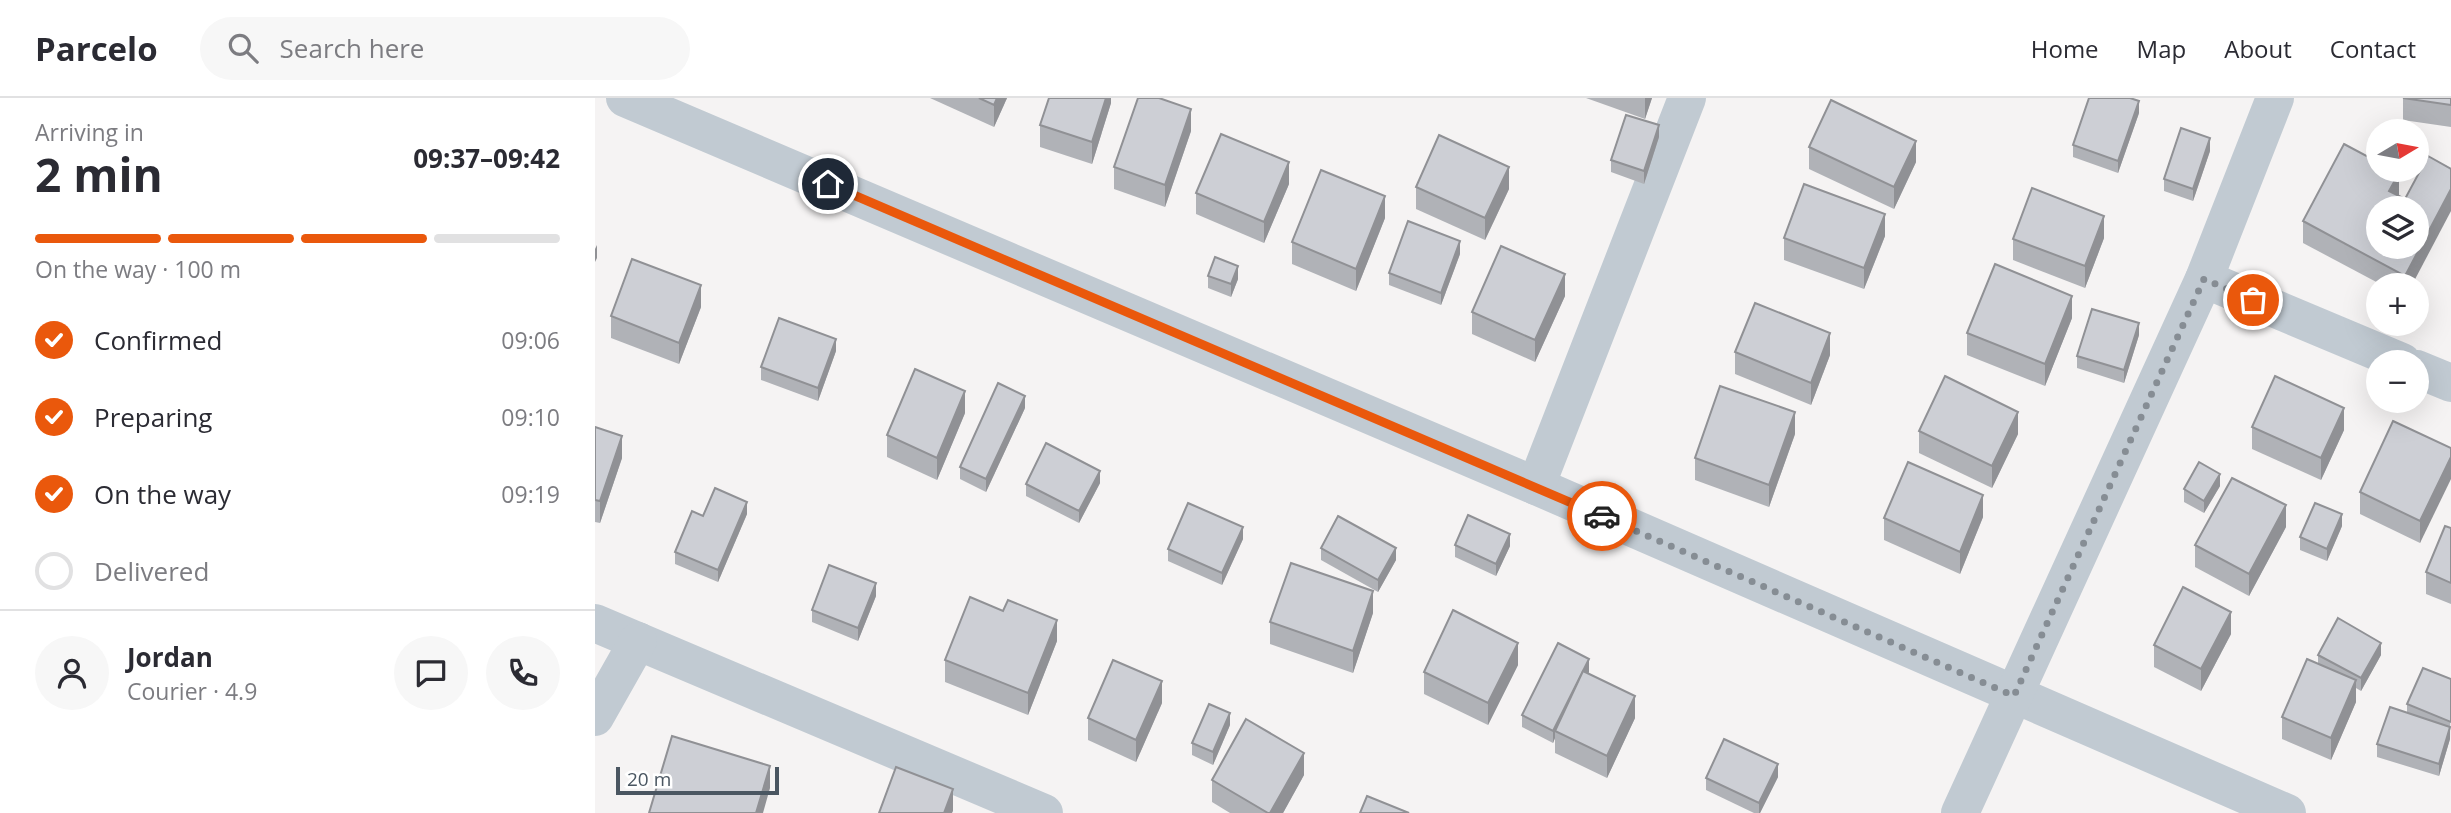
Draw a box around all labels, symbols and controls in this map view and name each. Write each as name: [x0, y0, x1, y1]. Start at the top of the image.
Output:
search box: [200, 17, 690, 80]
text: Parcelo: [35, 26, 158, 71]
icon: search: [224, 29, 262, 67]
text: Search here: [280, 30, 424, 66]
text: Home: [2031, 32, 2099, 65]
text: Map: [2137, 32, 2186, 65]
text: About: [2224, 32, 2292, 65]
text: Contact: [2330, 32, 2416, 65]
text: Arriving in: [35, 116, 144, 148]
north arrow: [2366, 119, 2429, 182]
map controls: [2366, 119, 2429, 413]
text: 09:37–09:42: [413, 140, 560, 176]
text: 2 min: [35, 143, 163, 205]
pin: [798, 154, 858, 214]
icon: home: [809, 165, 847, 203]
button: layers: [2366, 196, 2429, 259]
text: On the way · 100 m: [35, 253, 241, 285]
pin: [2223, 270, 2283, 330]
button: +: [2366, 273, 2429, 336]
icon: bag: [2234, 281, 2272, 319]
icon: check: [35, 321, 73, 359]
text: Confirmed: [94, 322, 222, 358]
text: 09:06: [501, 324, 560, 356]
button: −: [2366, 350, 2429, 413]
icon: check: [35, 398, 73, 436]
text: Preparing: [94, 399, 212, 435]
text: 09:10: [501, 401, 560, 433]
icon: check: [35, 475, 73, 513]
text: On the way: [94, 476, 231, 512]
text: 09:19: [501, 478, 560, 510]
courier: [1567, 481, 1637, 551]
icon: car: [1583, 497, 1621, 535]
text: Delivered: [94, 553, 209, 589]
button: person: [35, 636, 109, 710]
button: chat: [394, 636, 468, 710]
button: phone: [486, 636, 560, 710]
text: Jordan: [127, 639, 213, 675]
text: Courier · 4.9: [127, 675, 257, 707]
scale bar: [616, 764, 779, 796]
text: 20 m: [627, 766, 671, 792]

